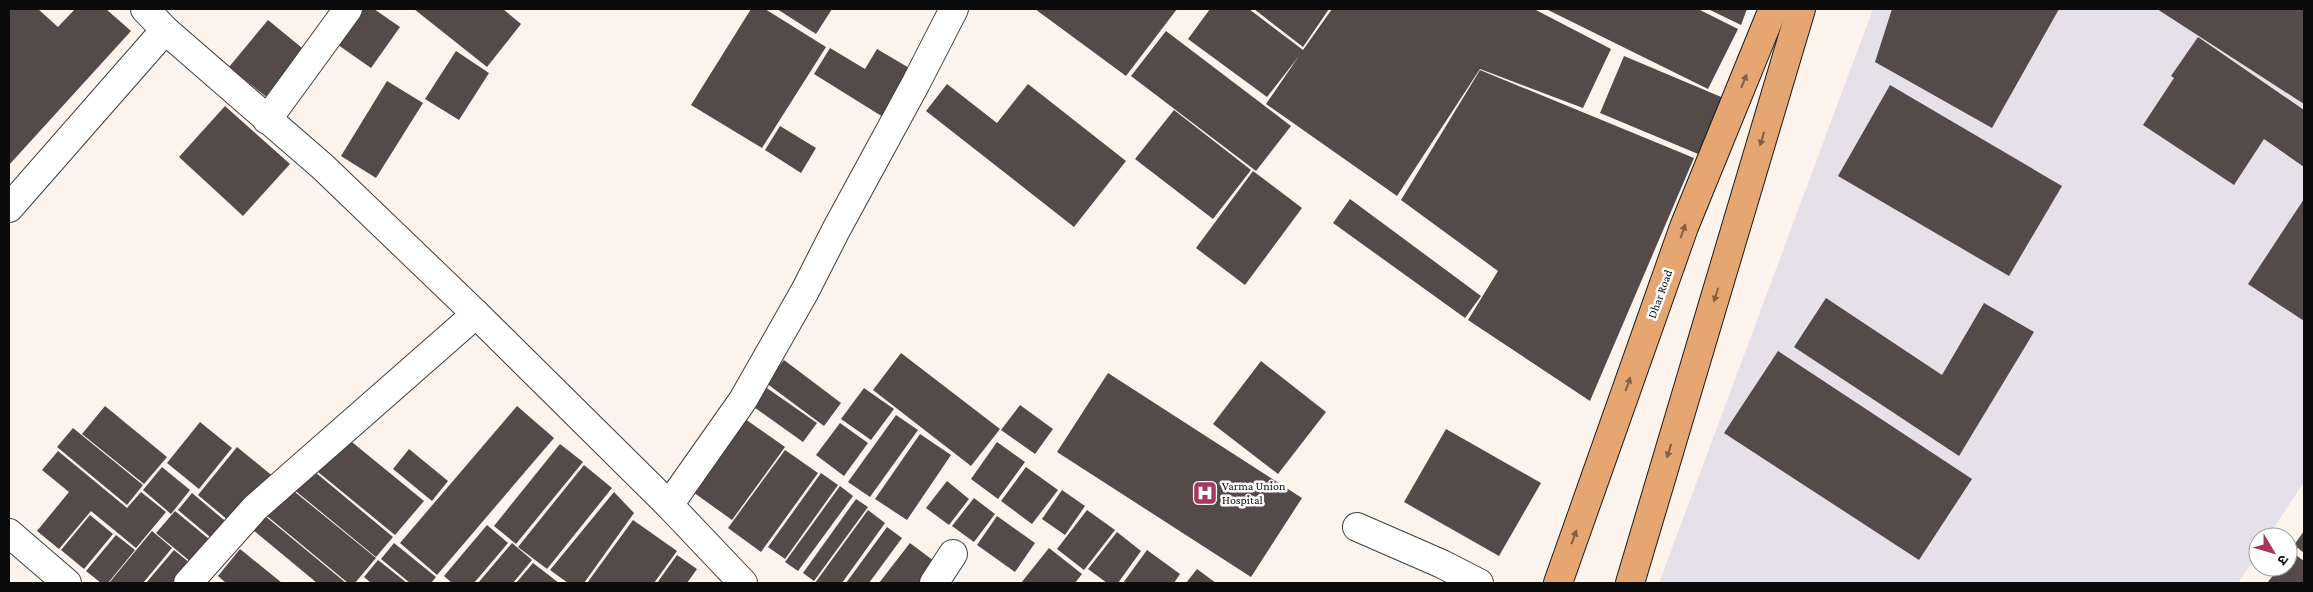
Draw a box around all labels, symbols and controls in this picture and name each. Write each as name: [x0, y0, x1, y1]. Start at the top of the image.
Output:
one-way arrow: [1741, 73, 1748, 88]
one-way arrow: [1758, 132, 1766, 147]
one-way arrow: [1679, 224, 1687, 238]
street label: Dhar Road: [1645, 267, 1676, 320]
one-way arrow: [1711, 288, 1719, 303]
one-way arrow: [1624, 376, 1632, 391]
one-way arrow: [1665, 443, 1673, 458]
place label: Varma Union Hospital: [1222, 479, 1286, 507]
hospital icon: Varma Union Hospital: [1192, 480, 1218, 506]
north arrow: [2248, 527, 2298, 577]
one-way arrow: [1571, 530, 1578, 545]
text: उ: [2274, 552, 2292, 569]

